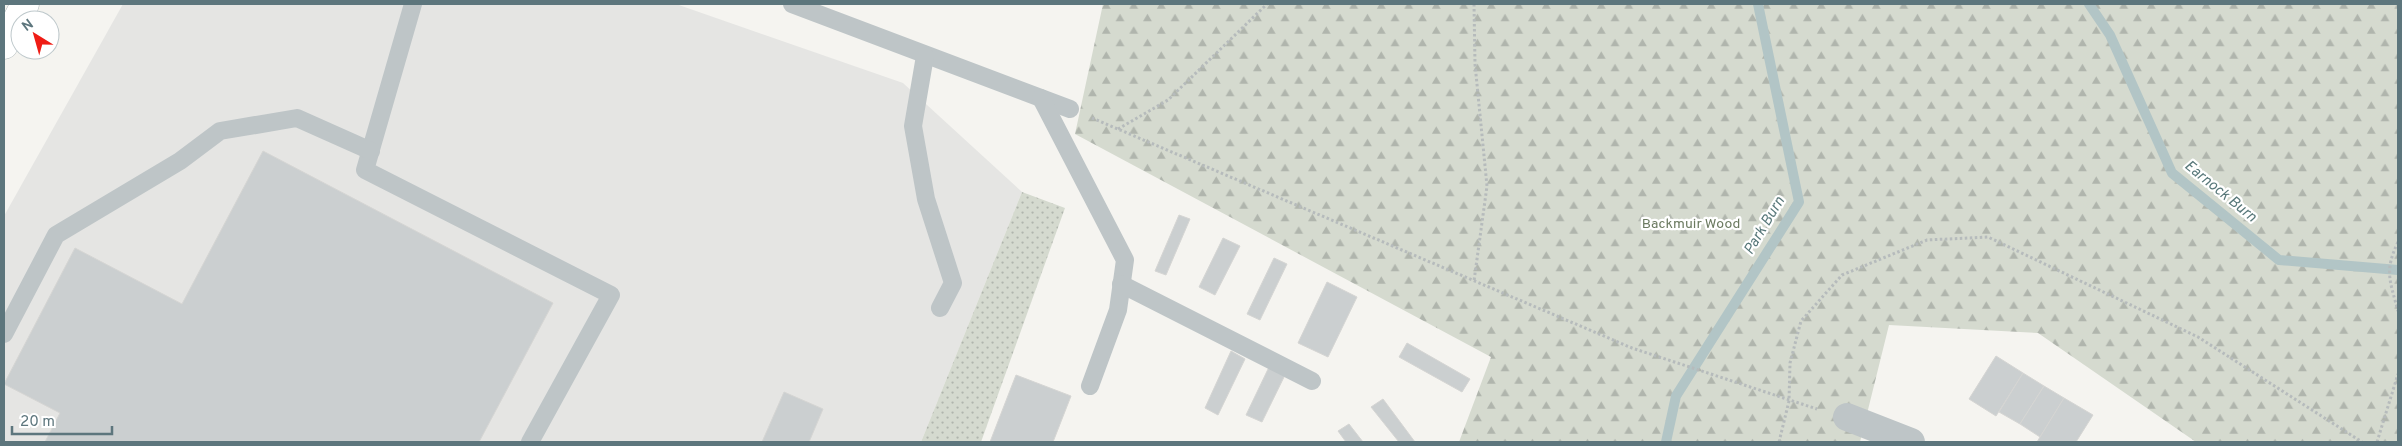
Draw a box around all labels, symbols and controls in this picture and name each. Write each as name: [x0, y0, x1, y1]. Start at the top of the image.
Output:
north arrow: [10, 10, 60, 60]
text: N: [19, 16, 37, 36]
water label: Earnock Burn: [2180, 157, 2260, 227]
water label: Park Burn: [1740, 193, 1790, 259]
park label: Backmuir Wood: [1642, 216, 1740, 233]
scale bar: [12, 404, 112, 436]
text: 20 m: [20, 413, 55, 432]

